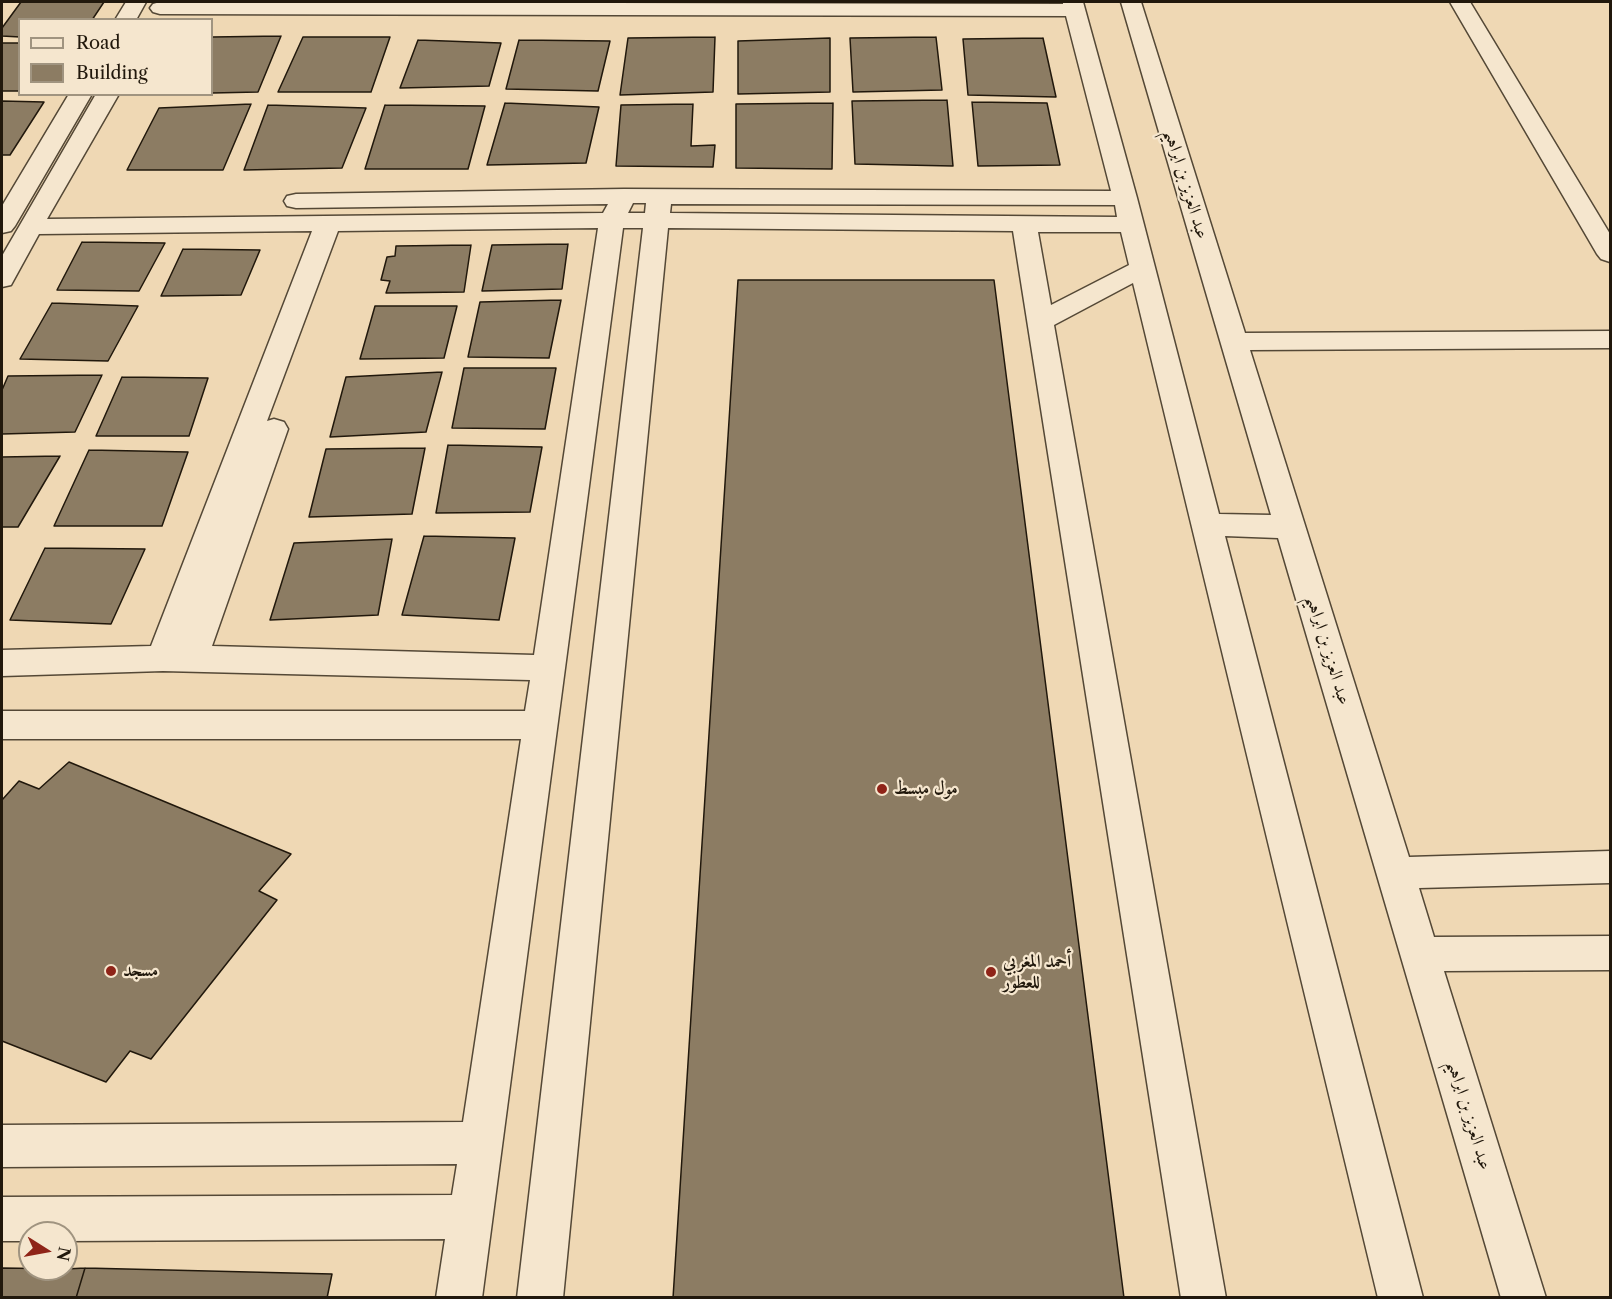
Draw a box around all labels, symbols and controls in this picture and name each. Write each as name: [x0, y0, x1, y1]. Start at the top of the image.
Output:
legend: [18, 18, 213, 96]
text: Road: [76, 32, 121, 54]
text: Building: [76, 62, 148, 84]
street label: عبد العزيز بن ابراهيم: [1159, 126, 1213, 242]
street label: عبد العزيز بن ابراهيم: [1301, 592, 1355, 708]
place label: مول مبسط: [894, 778, 958, 800]
marker: مول مبسط: [875, 782, 889, 796]
place label: أحمد المغربي للعطور: [1003, 951, 1071, 994]
place label: مسجد: [123, 960, 158, 982]
marker: مسجد: [104, 964, 118, 978]
marker: أحمد المغربي للعطور: [984, 965, 998, 979]
street label: عبد العزيز بن ابراهيم: [1442, 1057, 1496, 1173]
north arrow: [18, 1221, 78, 1281]
text: N: [53, 1245, 75, 1263]

